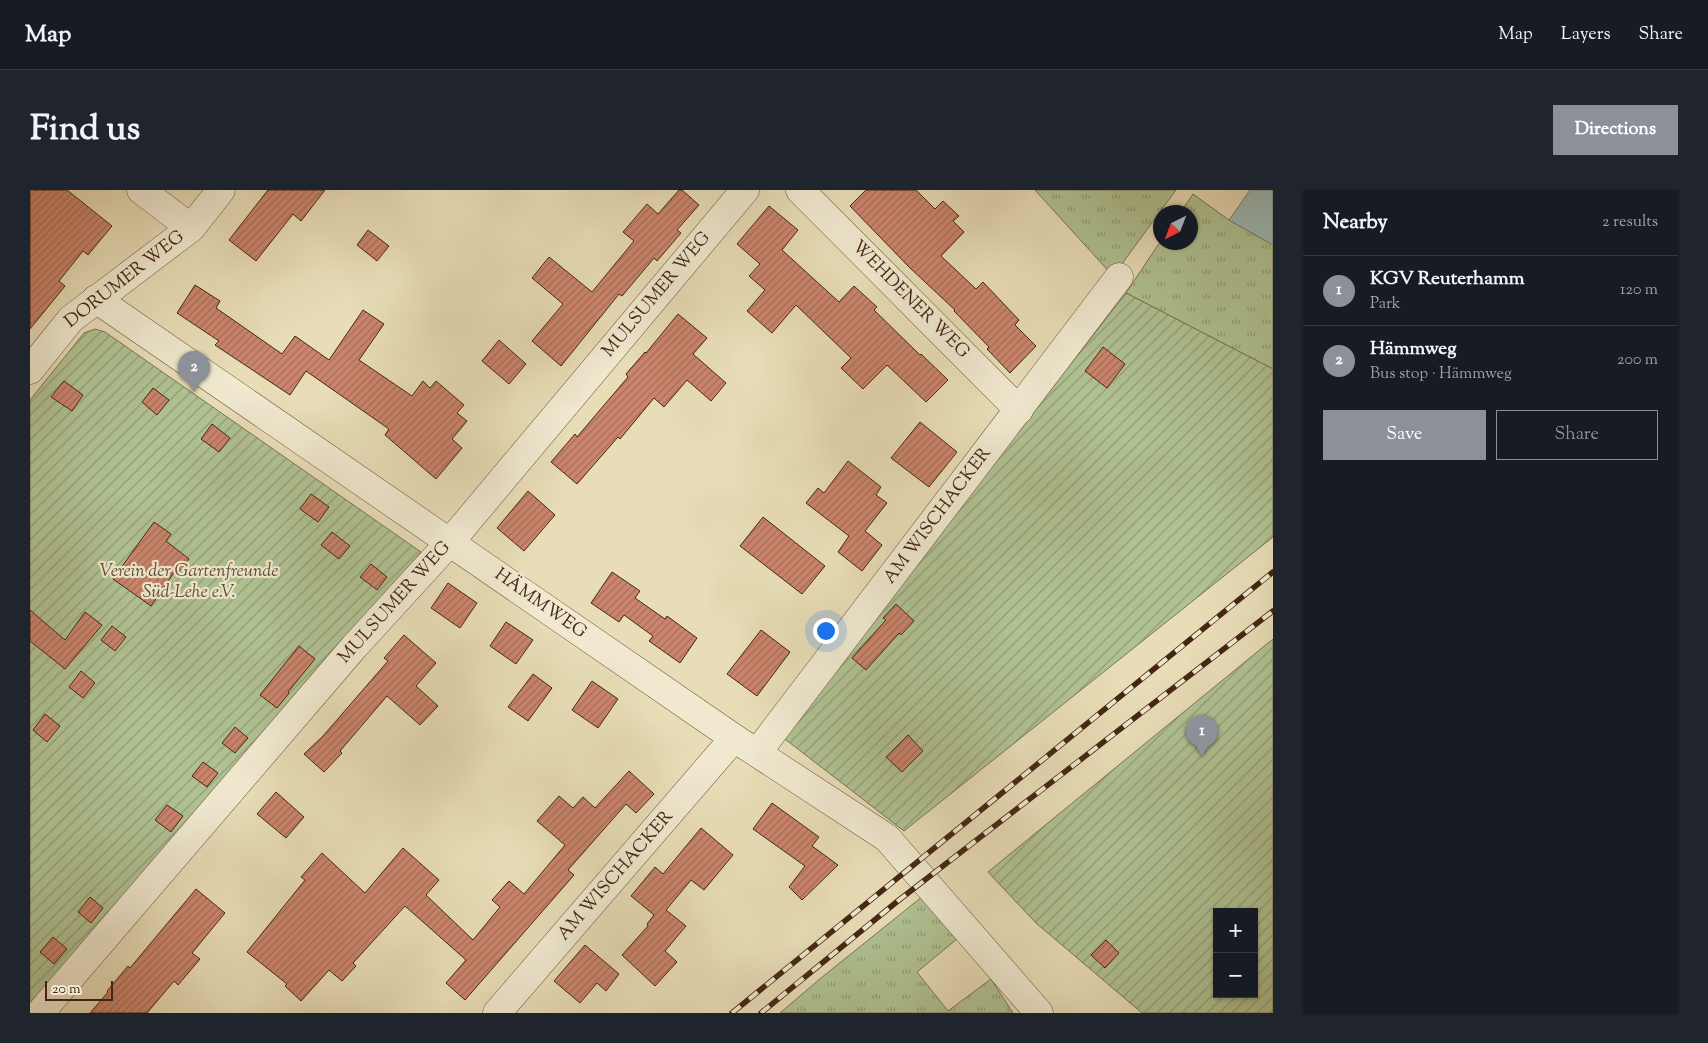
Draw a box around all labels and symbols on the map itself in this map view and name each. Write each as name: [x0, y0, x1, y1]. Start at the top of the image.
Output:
north arrow: [1153, 205, 1198, 250]
street label: DORUMER WEG: [60, 225, 191, 335]
street label: MULSUMER WEG: [597, 226, 718, 364]
street label: WEHDENER WEG: [845, 235, 975, 365]
pin: 2: [178, 351, 210, 392]
street label: AM WISCHACKER: [878, 442, 998, 590]
street label: MULSUMER WEG: [333, 536, 457, 670]
park label: Verein der Gartenfreunde Süd-Lehe e.V.: [100, 559, 278, 606]
street label: HÄMMWEG: [489, 563, 592, 646]
your location: [813, 618, 839, 644]
pin: 1: [1186, 715, 1218, 756]
street label: AM WISCHACKER: [552, 805, 680, 947]
scale bar: [45, 978, 112, 1001]

